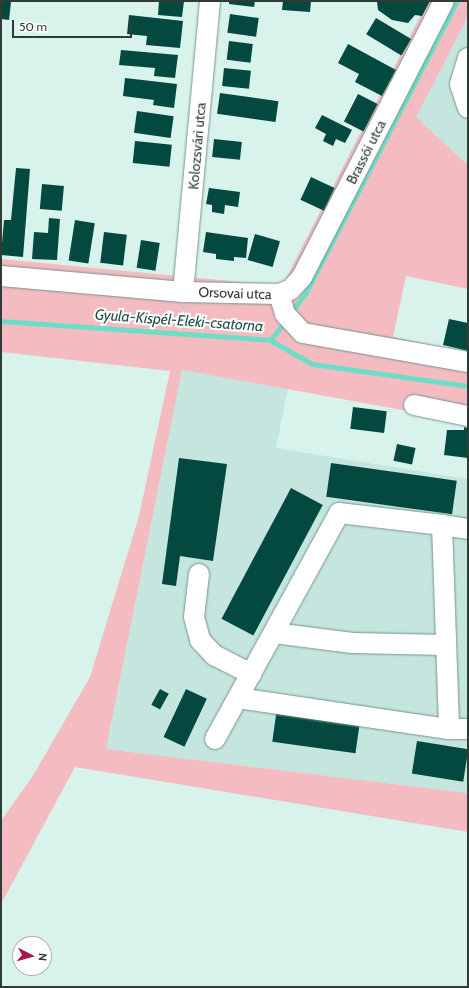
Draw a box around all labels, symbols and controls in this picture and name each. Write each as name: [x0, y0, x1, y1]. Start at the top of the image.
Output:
scale bar: [14, 12, 134, 38]
text: 50 m: [19, 19, 47, 34]
street label: Kolozsvári utca: [185, 102, 209, 190]
street label: Brassói utca: [343, 117, 389, 187]
street label: Orsovai utca: [198, 283, 272, 303]
water label: Gyula-Kispél-Eleki-csatorna: [94, 306, 264, 336]
north arrow: [12, 936, 52, 976]
text: N: [36, 953, 50, 962]

